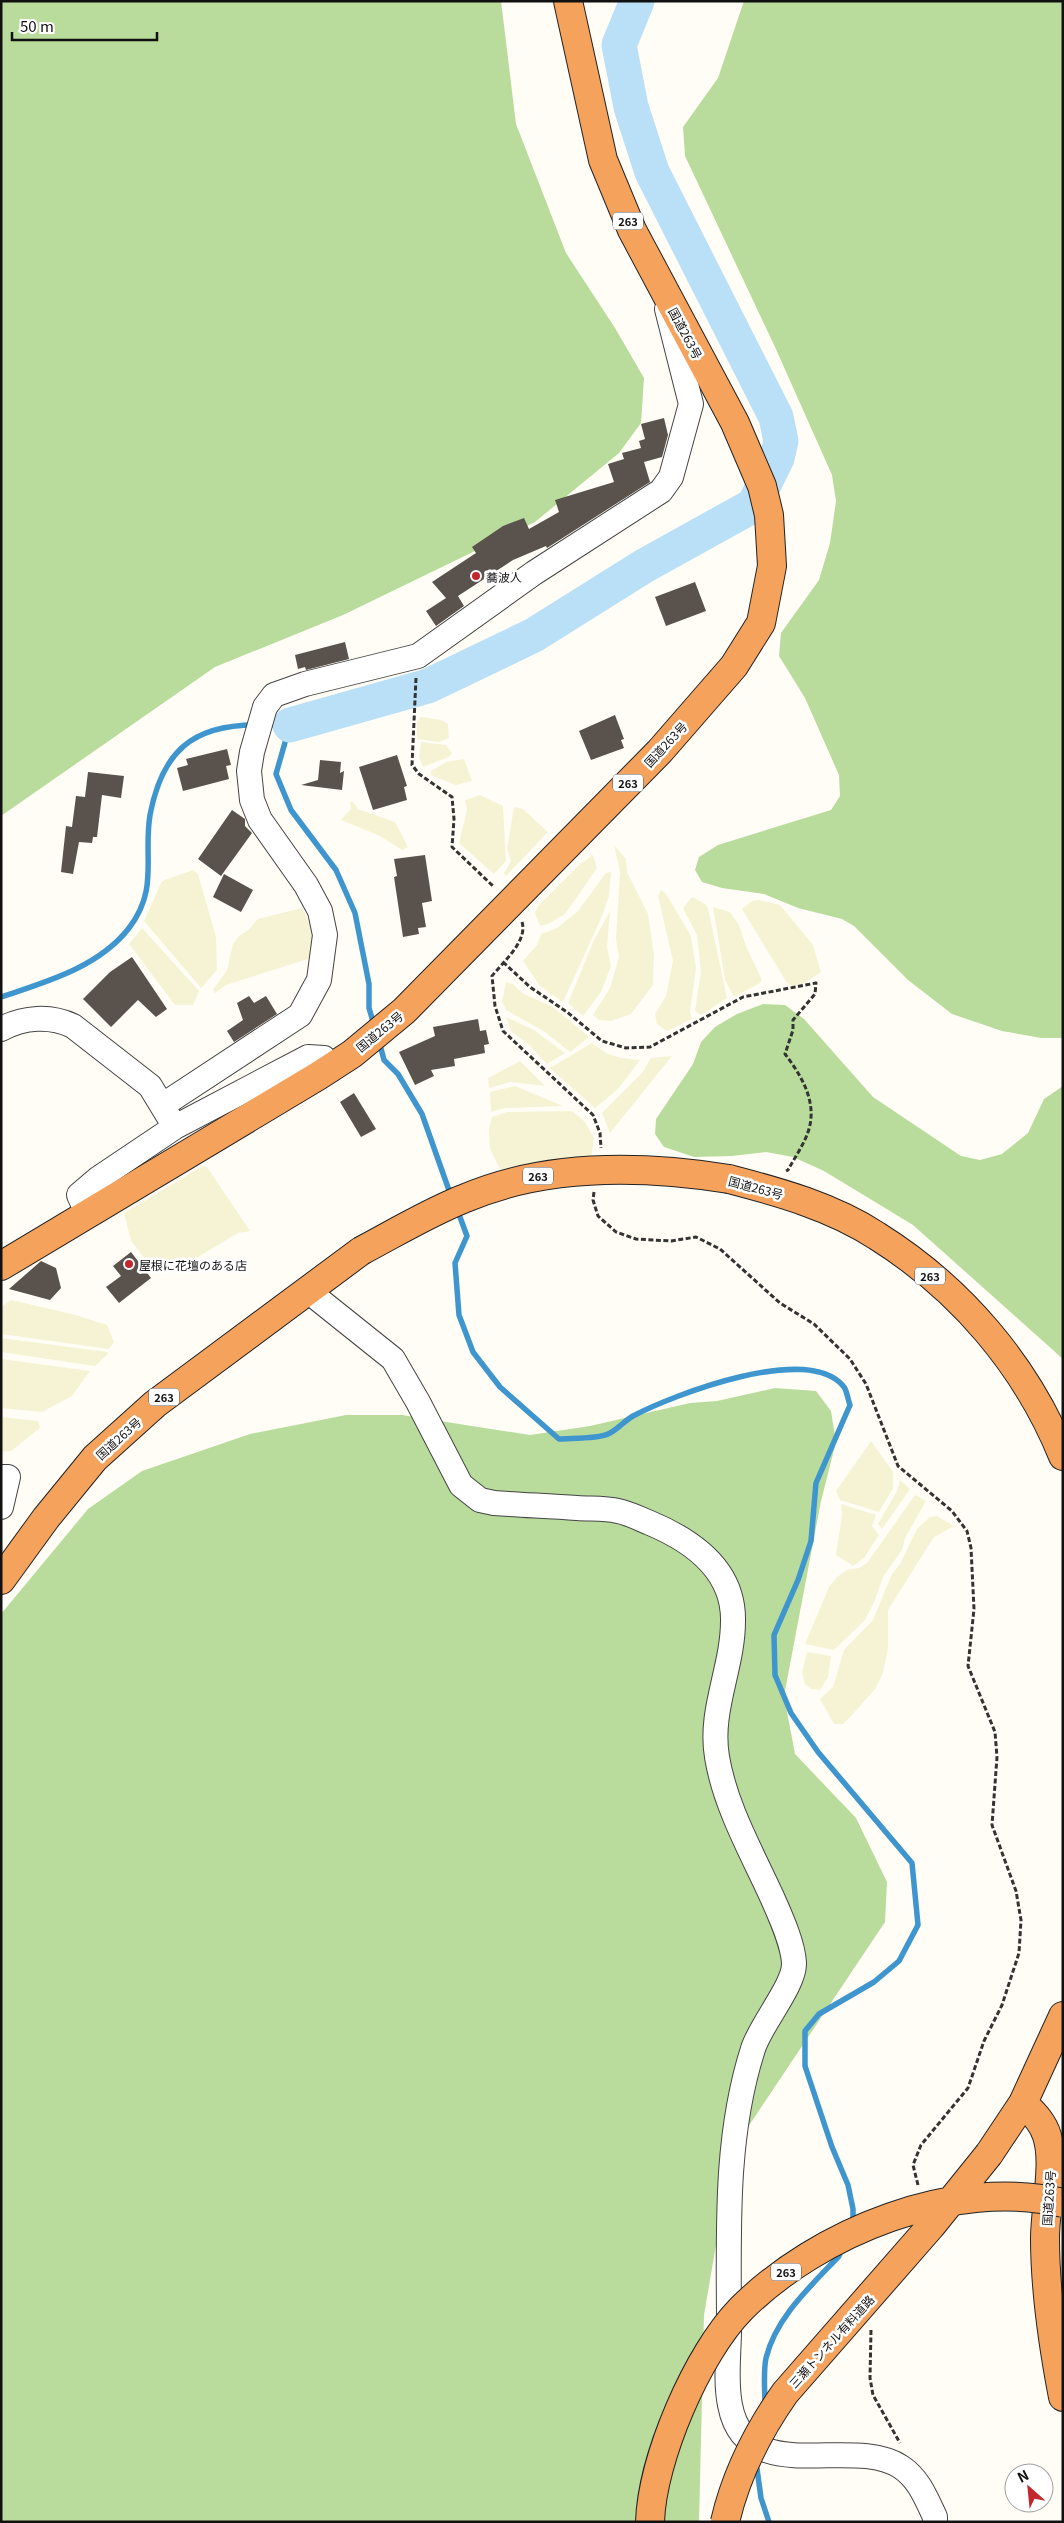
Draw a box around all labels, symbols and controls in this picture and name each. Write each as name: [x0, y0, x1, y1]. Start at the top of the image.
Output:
scale bar: [12, 10, 158, 42]
text: 50 m: [20, 15, 54, 36]
road number: 263: [613, 212, 643, 230]
street label: 国道263号: [665, 304, 707, 362]
place label: 蕎波人: [486, 568, 522, 585]
marker: 蕎波人: [470, 570, 482, 582]
street label: 国道263号: [640, 718, 690, 770]
road number: 263: [613, 774, 643, 791]
street label: 国道263号: [352, 1007, 406, 1055]
road number: 263: [523, 1168, 553, 1184]
street label: 国道263号: [727, 1172, 785, 1202]
place label: 屋根に花壇のある店: [139, 1256, 247, 1273]
marker: 屋根に花壇のある店: [123, 1258, 135, 1270]
road number: 263: [915, 1268, 945, 1284]
road number: 263: [149, 1388, 179, 1405]
street label: 国道263号: [92, 1413, 144, 1463]
street label: 国道263号: [1038, 2169, 1058, 2227]
road number: 263: [771, 2264, 801, 2280]
street label: 三瀬トンネル有料道路: [785, 2291, 877, 2391]
north arrow: [1004, 2463, 1054, 2513]
text: N: [1013, 2464, 1032, 2487]

